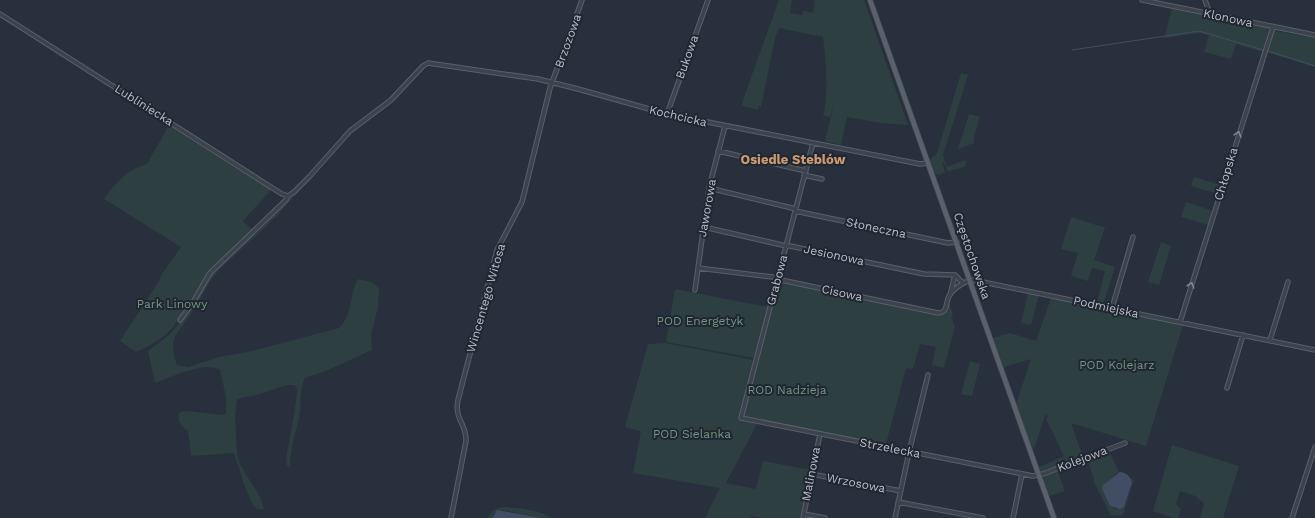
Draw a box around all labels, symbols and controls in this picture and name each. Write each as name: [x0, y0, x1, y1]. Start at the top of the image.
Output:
street label: Klonowa: [1202, 6, 1254, 30]
street label: Brzozowa: [552, 12, 584, 70]
street label: Bukowa: [673, 33, 701, 81]
street label: Lubliniecka: [112, 81, 176, 129]
street label: Kochcicka: [648, 103, 708, 129]
one-way arrow: [1234, 131, 1242, 138]
street label: Chłopska: [1211, 146, 1241, 202]
district label: Osiedle Steblów: [741, 152, 846, 167]
street label: Jaworowa: [695, 178, 719, 238]
street label: Częstochowska: [951, 211, 993, 301]
street label: Słoneczna: [845, 215, 908, 241]
street label: Wincentego Witosa: [464, 242, 508, 354]
street label: Jesionowa: [802, 242, 866, 268]
street label: Grabowa: [764, 253, 790, 307]
street label: Cisowa: [820, 282, 864, 304]
one-way arrow: [1186, 282, 1195, 289]
street label: Podmiejska: [1072, 293, 1140, 321]
park label: Park Linowy: [137, 297, 208, 311]
park label: POD Energetyk: [657, 314, 744, 328]
park label: POD Kolejarz: [1079, 358, 1155, 372]
park label: ROD Nadzieja: [747, 383, 827, 397]
park label: POD Sielanka: [653, 427, 731, 441]
street label: Strzelecka: [858, 435, 922, 461]
street label: Kolejowa: [1055, 443, 1109, 475]
street label: Malinowa: [799, 445, 823, 502]
street label: Wrzosowa: [825, 470, 887, 496]

